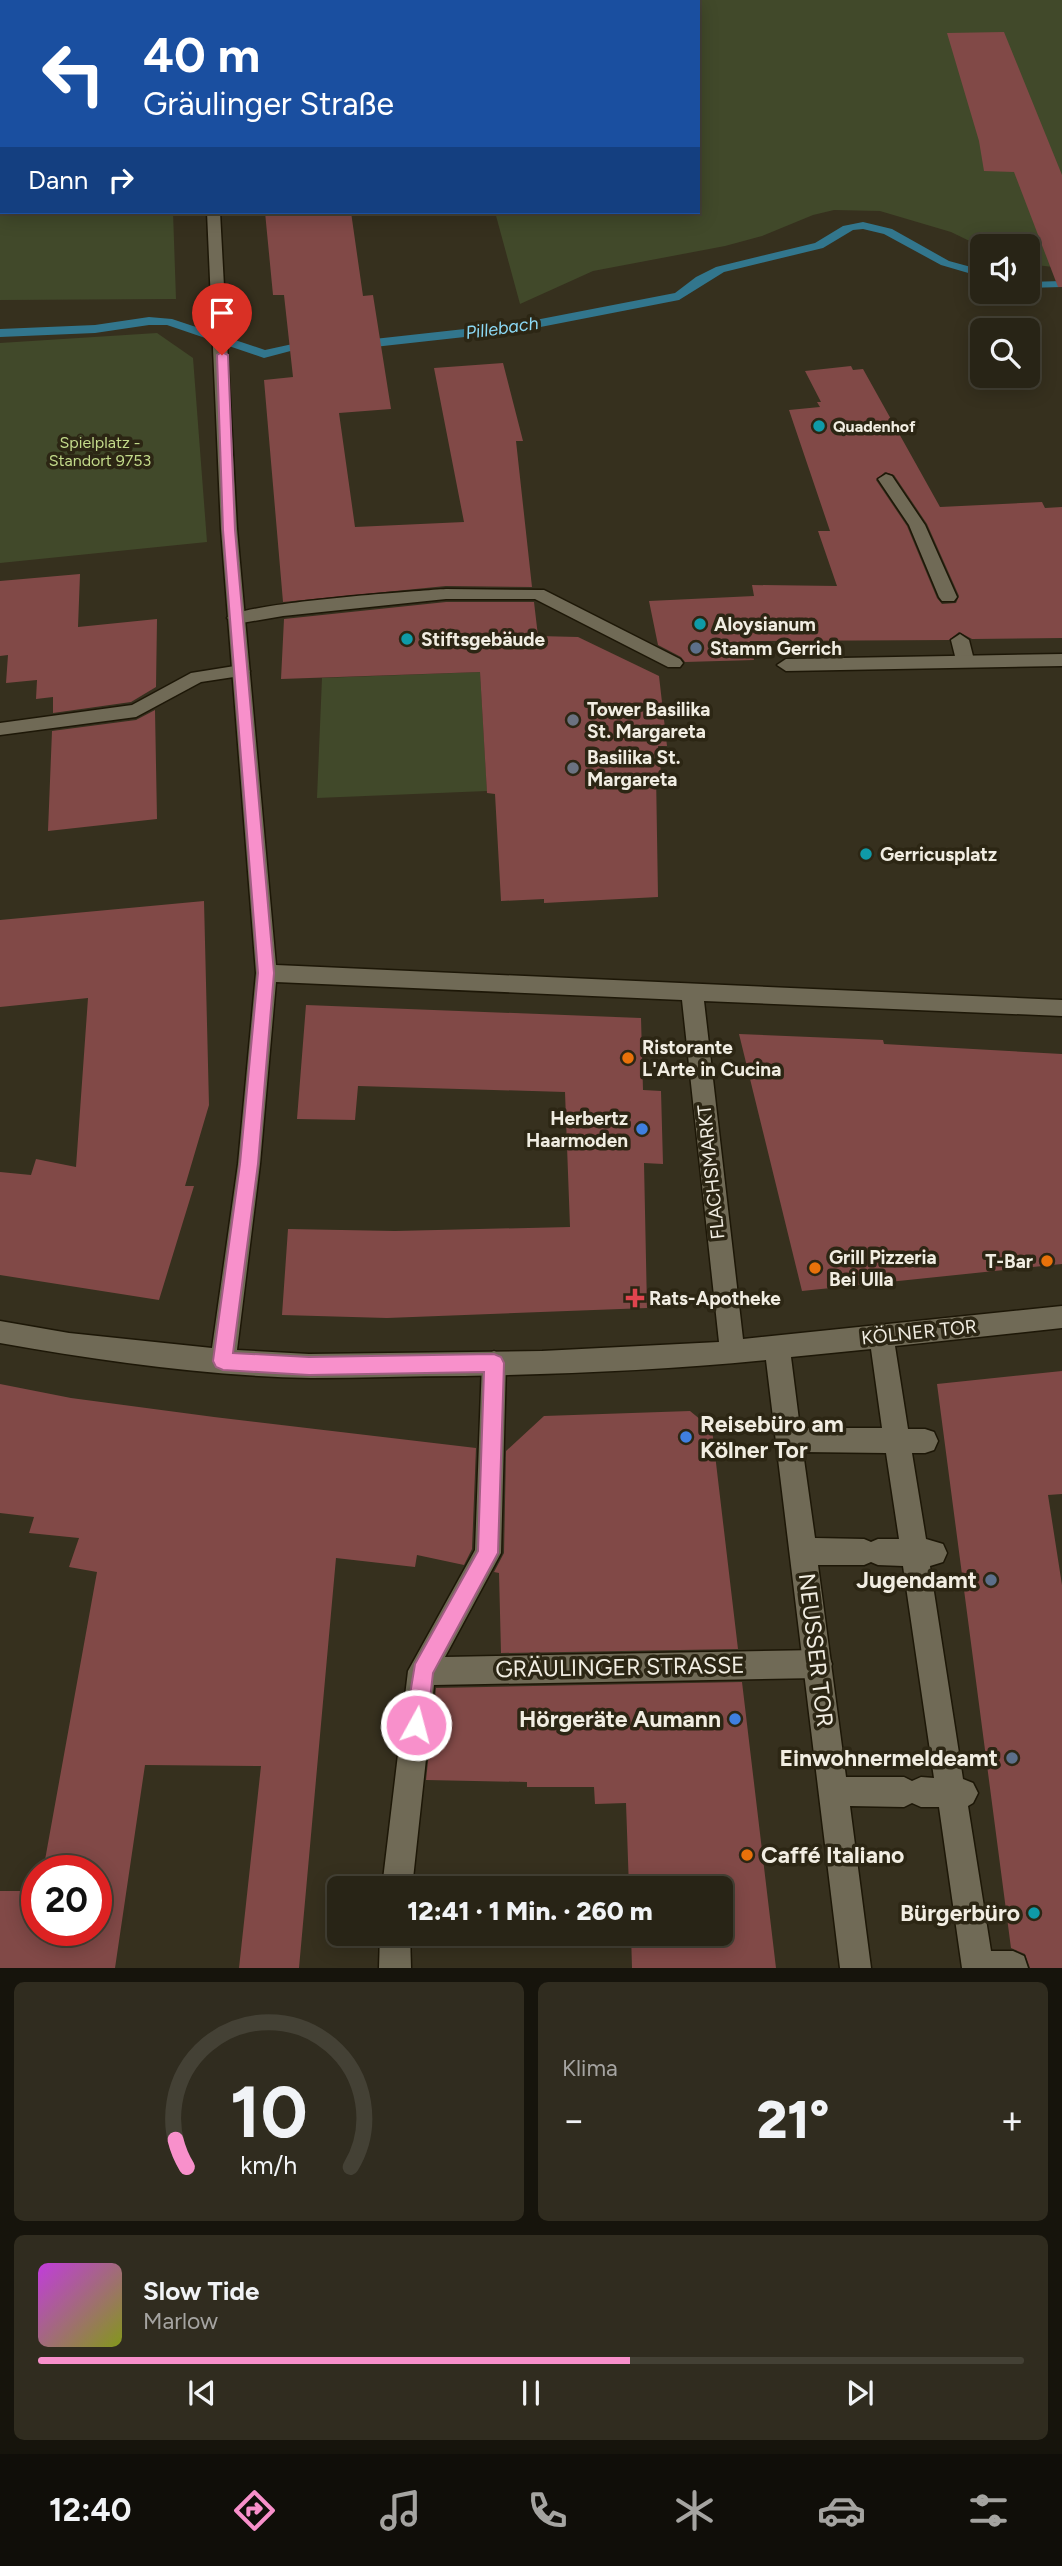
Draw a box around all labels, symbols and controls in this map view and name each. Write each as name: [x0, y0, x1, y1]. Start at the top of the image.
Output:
text: 40 m: [143, 25, 260, 84]
icon: left: [28, 28, 119, 119]
text: Gräulinger Straße: [143, 85, 394, 123]
icon: right: [102, 161, 140, 199]
text: Dann: [28, 164, 88, 196]
map controls: [970, 234, 1040, 388]
button: sound: [970, 234, 1040, 304]
pin: [192, 283, 252, 355]
icon: arrive: [203, 294, 241, 332]
water label: Pillebach: [464, 312, 540, 344]
button: search: [970, 318, 1040, 388]
place label: Quadenhof: [833, 417, 916, 436]
marker: Quadenhof: [811, 418, 827, 434]
park label: Spielplatz - Standort 9753: [49, 433, 151, 470]
place label: Aloysianum: [714, 613, 816, 636]
marker: Aloysianum: [692, 616, 708, 632]
place label: Stiftsgebäude: [421, 628, 546, 651]
marker: Stiftsgebäude: [399, 631, 415, 647]
place label: Stamm Gerrich: [710, 637, 842, 660]
marker: Stamm Gerrich: [688, 640, 704, 656]
place label: Tower Basilika St. Margareta: [587, 698, 710, 743]
marker: Tower Basilika St. Margareta: [565, 712, 581, 728]
place label: Basilika St. Margareta: [587, 746, 681, 791]
marker: Basilika St. Margareta: [565, 760, 581, 776]
place label: Gerricusplatz: [880, 843, 997, 866]
marker: Gerricusplatz: [858, 846, 874, 862]
place label: Ristorante L'Arte in Cucina: [642, 1036, 781, 1081]
marker: Ristorante L'Arte in Cucina: [620, 1050, 636, 1066]
street label: FLACHSMARKT: [692, 1103, 730, 1240]
place label: Herbertz Haarmoden: [526, 1107, 628, 1152]
marker: Herbertz Haarmoden: [634, 1121, 650, 1137]
place label: Grill Pizzeria Bei Ulla: [829, 1246, 937, 1291]
place label: T-Bar: [985, 1250, 1033, 1273]
marker: T-Bar: [1039, 1253, 1055, 1269]
marker: Grill Pizzeria Bei Ulla: [807, 1260, 823, 1276]
place label: Rats-Apotheke: [649, 1287, 781, 1310]
marker: Rats-Apotheke: [627, 1290, 643, 1306]
street label: KÖLNER TOR: [860, 1314, 978, 1349]
place label: Reisebüro am Kölner Tor: [700, 1410, 844, 1464]
marker: Reisebüro am Kölner Tor: [678, 1429, 694, 1445]
place label: Jugendamt: [856, 1566, 977, 1594]
street label: NEUSSER TOR: [793, 1572, 839, 1728]
marker: Jugendamt: [983, 1572, 999, 1588]
street label: GRÄULINGER STRASSE: [495, 1651, 745, 1683]
position arrow: [379, 1688, 453, 1762]
place label: Hörgeräte Aumann: [519, 1705, 721, 1733]
marker: Hörgeräte Aumann: [727, 1711, 743, 1727]
place label: Einwohnermeldeamt: [779, 1744, 998, 1772]
marker: Einwohnermeldeamt: [1004, 1750, 1020, 1766]
place label: Caffé Italiano: [761, 1841, 904, 1869]
marker: Caffé Italiano: [739, 1847, 755, 1863]
speed limit sign: 20: [21, 1855, 112, 1946]
text: 12:41 · 1 Min. · 260 m: [407, 1895, 653, 1927]
place label: Bürgerbüro: [900, 1899, 1020, 1927]
marker: Bürgerbüro: [1026, 1905, 1042, 1921]
text: Klima: [562, 2054, 618, 2082]
text: 10: [230, 2069, 308, 2156]
text: 21°: [757, 2089, 829, 2151]
text: −: [562, 2097, 586, 2143]
text: +: [1000, 2097, 1024, 2143]
text: km/h: [240, 2150, 298, 2180]
text: Slow Tide: [143, 2275, 259, 2307]
text: Marlow: [143, 2307, 218, 2335]
icon: previous: [183, 2374, 221, 2412]
icon: pause: [512, 2374, 550, 2412]
icon: next: [841, 2374, 879, 2412]
icon: directions: [230, 2486, 279, 2535]
icon: music: [376, 2486, 425, 2535]
icon: phone: [523, 2486, 572, 2535]
icon: climate: [670, 2486, 719, 2535]
icon: car: [817, 2486, 866, 2535]
icon: filters: [964, 2486, 1013, 2535]
text: 12:40: [49, 2491, 132, 2529]

